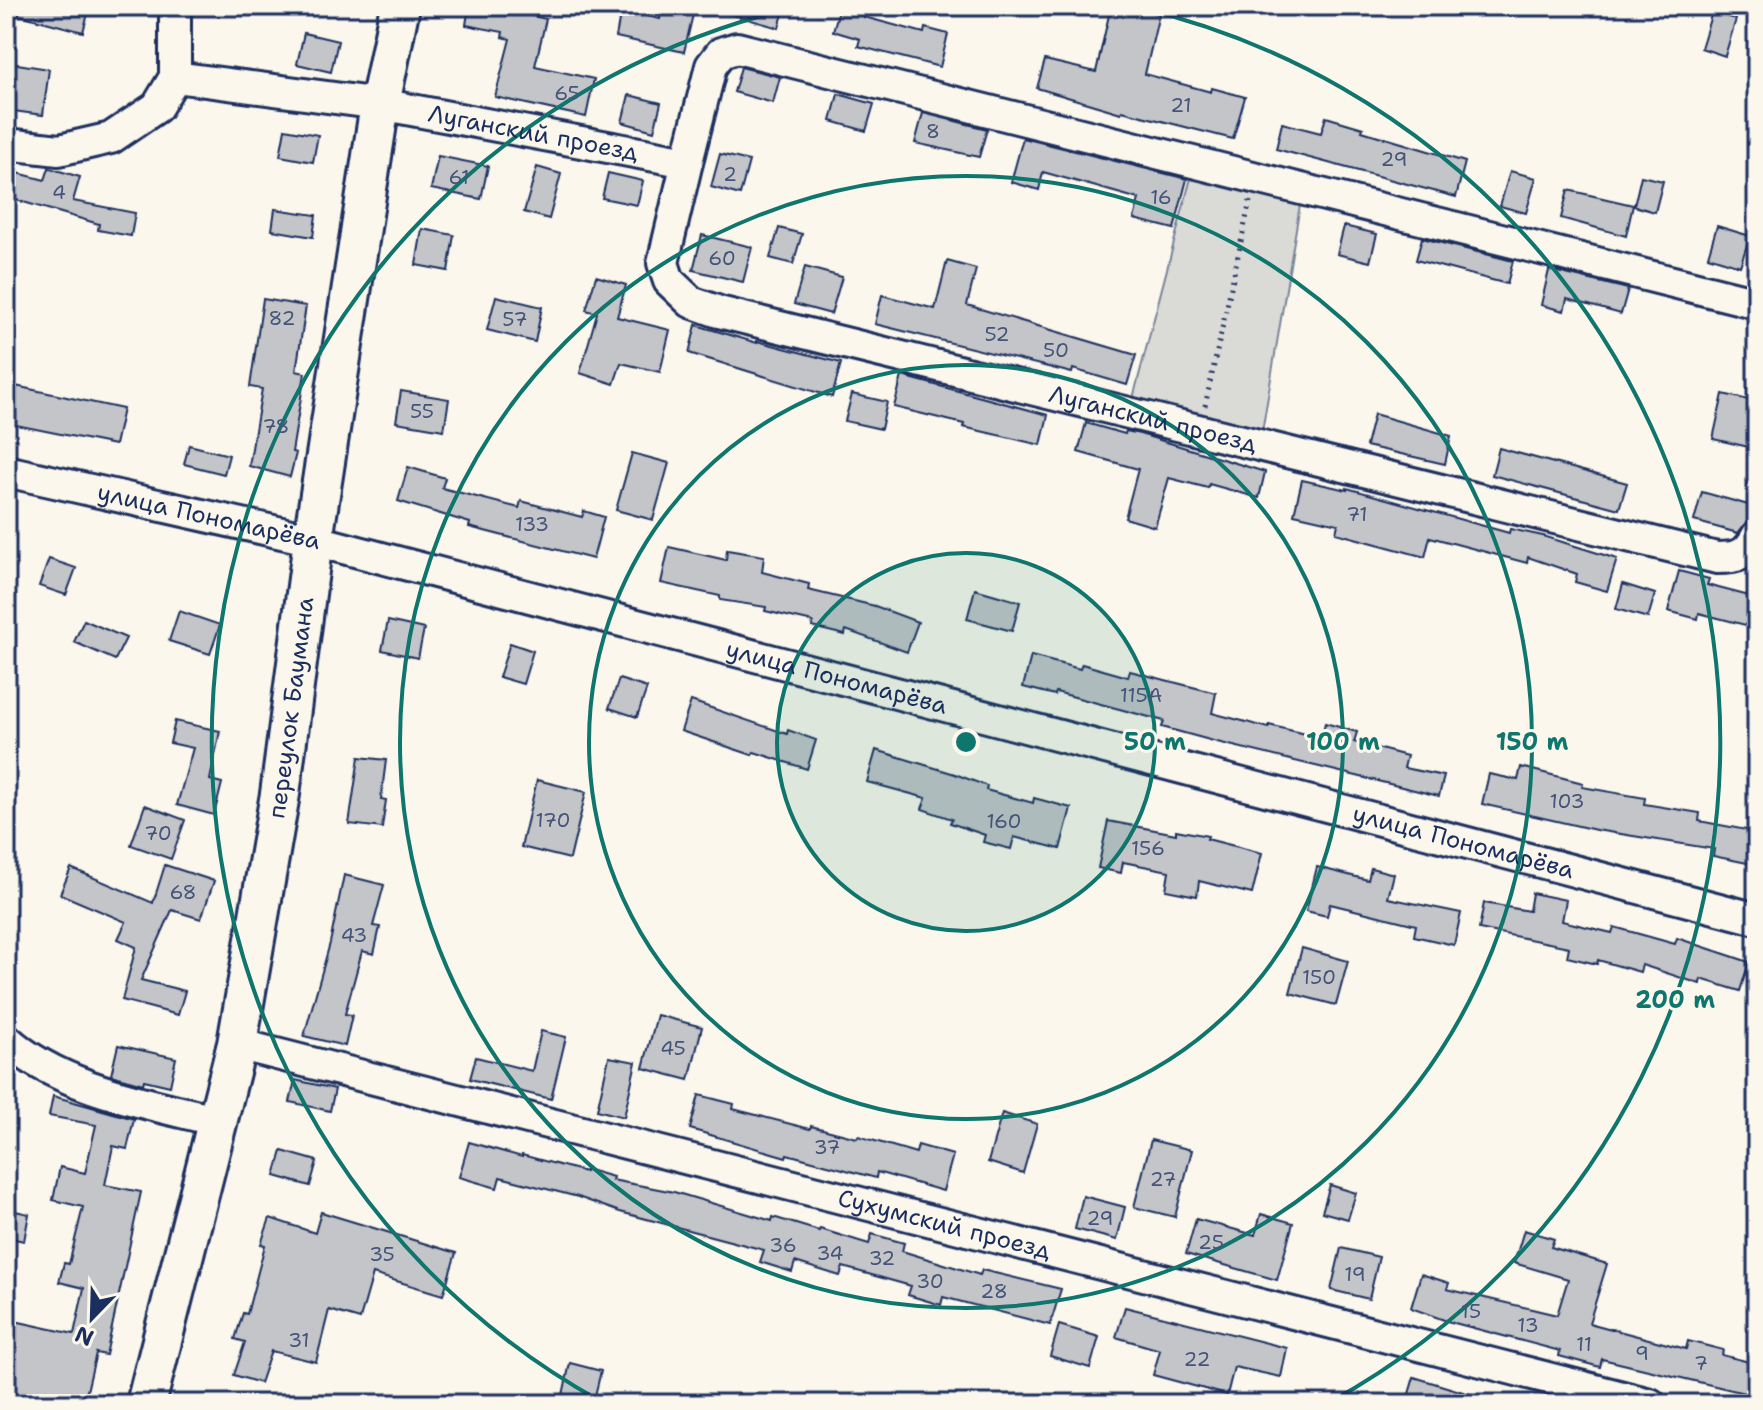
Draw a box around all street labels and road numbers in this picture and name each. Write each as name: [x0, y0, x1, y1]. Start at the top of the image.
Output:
street label: Луганский проезд: [426, 97, 641, 168]
street label: Луганский проезд: [1046, 378, 1260, 460]
street label: улица Пономарёва: [94, 476, 324, 557]
street label: переулок Баумана: [260, 595, 321, 821]
street label: улица Пономарёва: [722, 633, 951, 722]
street label: улица Пономарёва: [1349, 798, 1578, 886]
street label: Сухумский проезд: [834, 1182, 1054, 1267]

